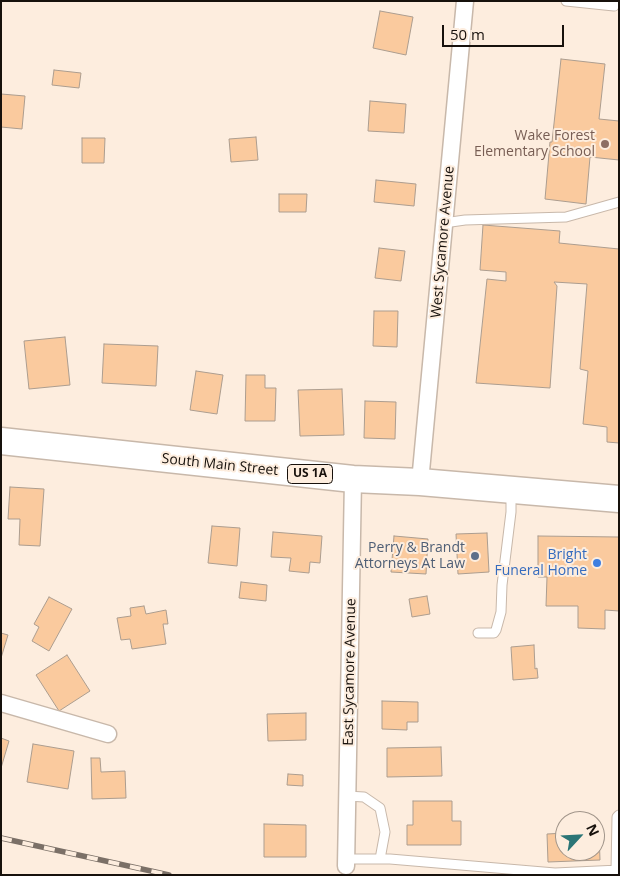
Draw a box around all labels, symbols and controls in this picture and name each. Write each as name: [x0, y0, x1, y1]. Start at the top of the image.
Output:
scale bar: [445, 15, 568, 47]
text: 50 m: [450, 24, 485, 44]
place label: Wake Forest Elementary School: [474, 128, 595, 160]
marker: Wake Forest Elementary School: [599, 138, 611, 150]
street label: West Sycamore Avenue: [428, 165, 458, 319]
street label: South Main Street: [161, 451, 279, 479]
road number: US 1A: [288, 464, 332, 484]
place label: Perry & Brandt Attorneys At Law: [355, 540, 465, 572]
place label: Bright Funeral Home: [495, 547, 587, 580]
marker: Perry & Brandt Attorneys At Law: [469, 550, 481, 562]
marker: Bright Funeral Home: [591, 557, 603, 569]
street label: East Sycamore Avenue: [340, 598, 360, 746]
north arrow: [555, 811, 605, 861]
text: N: [582, 821, 604, 839]

